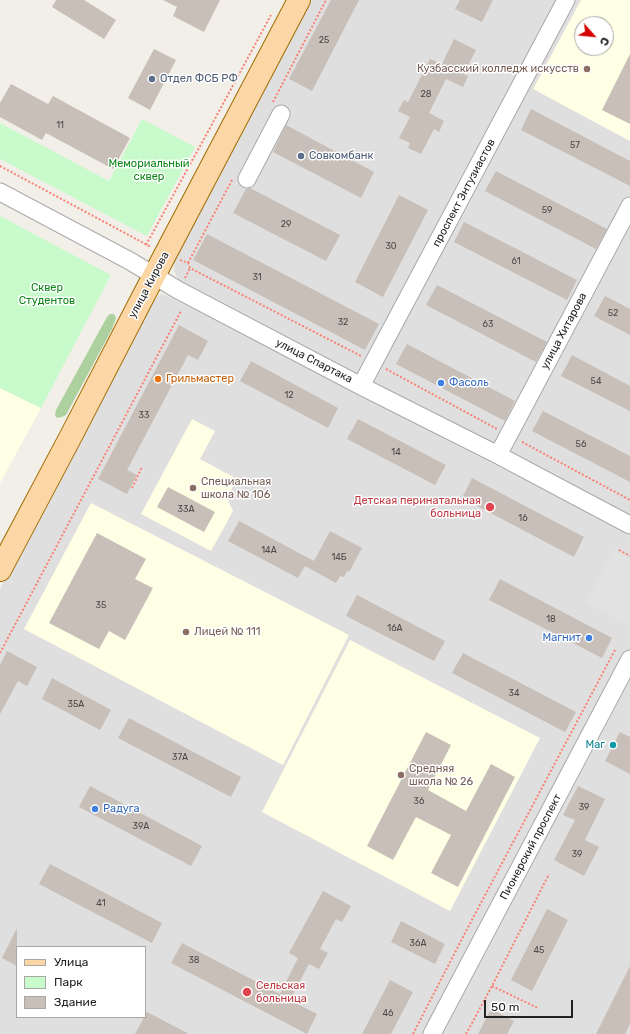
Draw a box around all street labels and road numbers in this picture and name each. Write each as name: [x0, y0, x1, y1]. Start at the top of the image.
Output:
street label: проспект Энтузиастов: [430, 137, 498, 249]
street label: улица Кирова: [126, 250, 172, 320]
street label: улица Хитарова: [538, 290, 590, 372]
street label: улица Спартака: [273, 336, 355, 386]
street label: Пионерский проспект: [497, 792, 565, 902]

